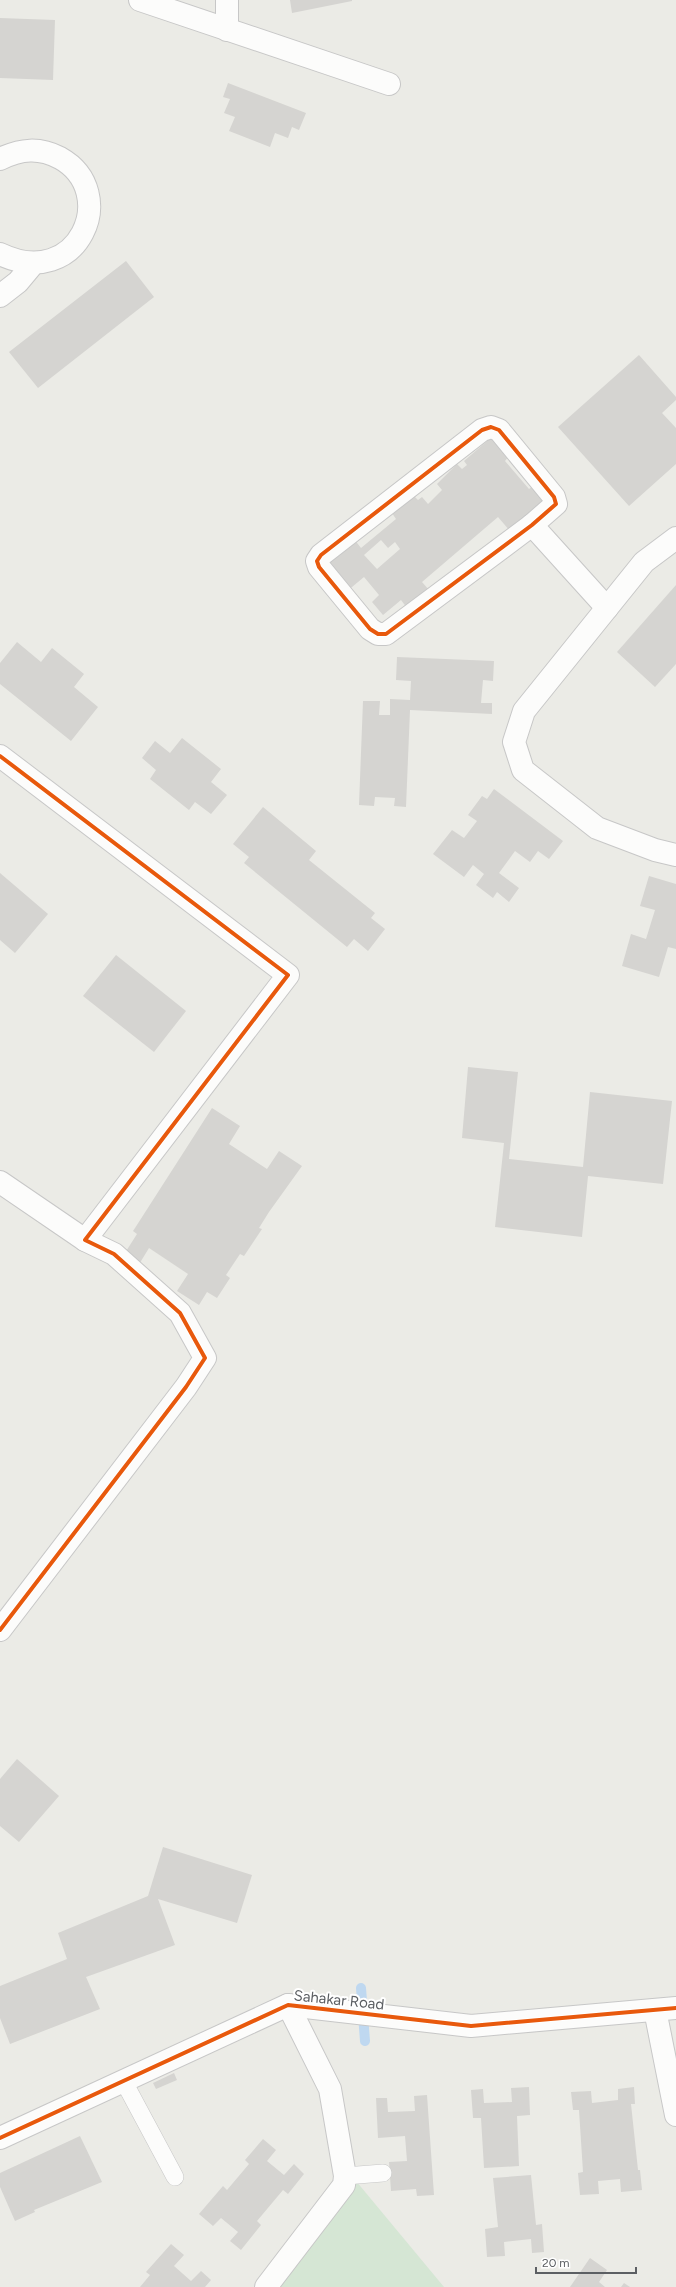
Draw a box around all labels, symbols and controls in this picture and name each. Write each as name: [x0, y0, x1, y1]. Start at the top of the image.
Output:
street label: Sahakar Road: [293, 1986, 385, 2014]
scale bar: [536, 2249, 636, 2275]
text: 20 m: [542, 2256, 570, 2270]

